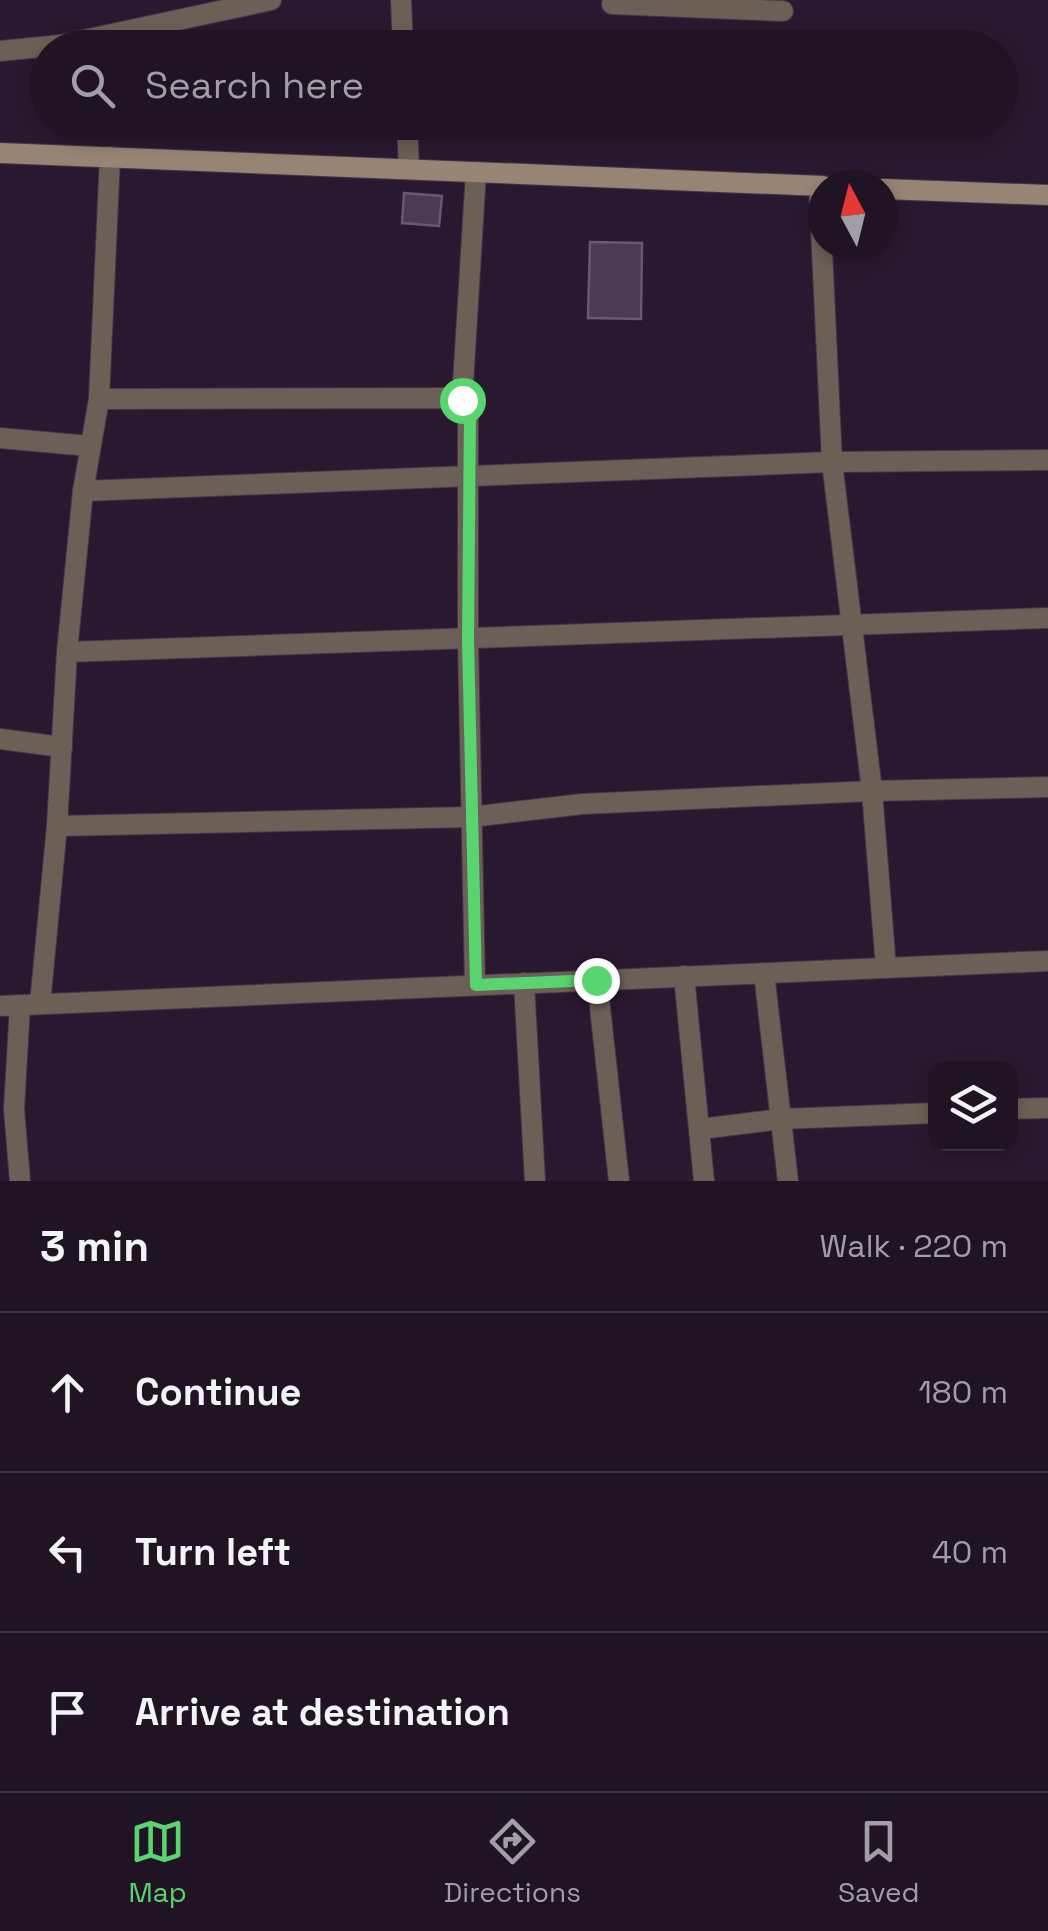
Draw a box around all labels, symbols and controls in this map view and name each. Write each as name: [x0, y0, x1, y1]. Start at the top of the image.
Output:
search box: [30, 30, 1018, 140]
icon: search: [65, 58, 120, 113]
text: Search here: [145, 61, 364, 109]
north arrow: [808, 170, 898, 260]
route start: [440, 378, 486, 424]
route end: [574, 958, 620, 1004]
map controls: [928, 1061, 1018, 1151]
button: layers: [928, 1061, 1018, 1151]
text: 3 min: [40, 1220, 149, 1273]
text: Walk · 220 m: [820, 1226, 1008, 1266]
icon: ahead: [40, 1365, 95, 1420]
text: Continue: [135, 1368, 301, 1416]
text: 180 m: [918, 1372, 1008, 1412]
icon: left: [40, 1525, 95, 1580]
text: Turn left: [135, 1528, 291, 1576]
text: 40 m: [932, 1532, 1008, 1572]
icon: arrive: [40, 1685, 95, 1740]
text: Arrive at destination: [135, 1688, 510, 1736]
tab: Map: [128, 1814, 187, 1910]
tab: Directions: [444, 1814, 581, 1910]
tab: Saved: [838, 1814, 920, 1910]

